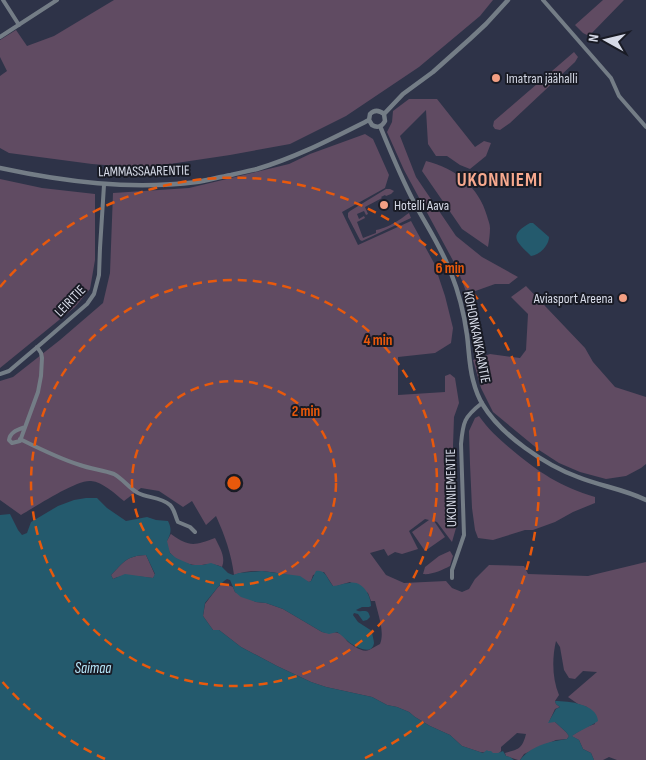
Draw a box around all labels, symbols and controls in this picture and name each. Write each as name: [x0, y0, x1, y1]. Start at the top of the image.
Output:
north arrow: [581, 15, 631, 65]
text: N: [585, 33, 603, 43]
place label: Imatran jäähalli: [506, 70, 578, 87]
marker: Imatran jäähalli: [490, 72, 502, 84]
street label: LAMMASSAARENTIE: [98, 162, 190, 180]
district label: UKONNIEMI: [457, 169, 543, 192]
place label: Hotelli Aava: [394, 197, 449, 214]
marker: Hotelli Aava: [378, 199, 390, 211]
text: 6 min: [435, 259, 465, 278]
street label: LEIRITIE: [51, 281, 89, 320]
street label: KOHONKANKAANTIE: [460, 289, 494, 385]
place label: Aviasport Areena: [533, 290, 613, 307]
marker: Aviasport Areena: [617, 292, 629, 304]
text: 4 min: [364, 331, 392, 350]
text: 2 min: [292, 402, 320, 421]
street label: UKONNIEMENTIE: [442, 448, 460, 527]
centre of rings: [225, 474, 243, 492]
water label: Saimaa: [75, 659, 111, 678]

